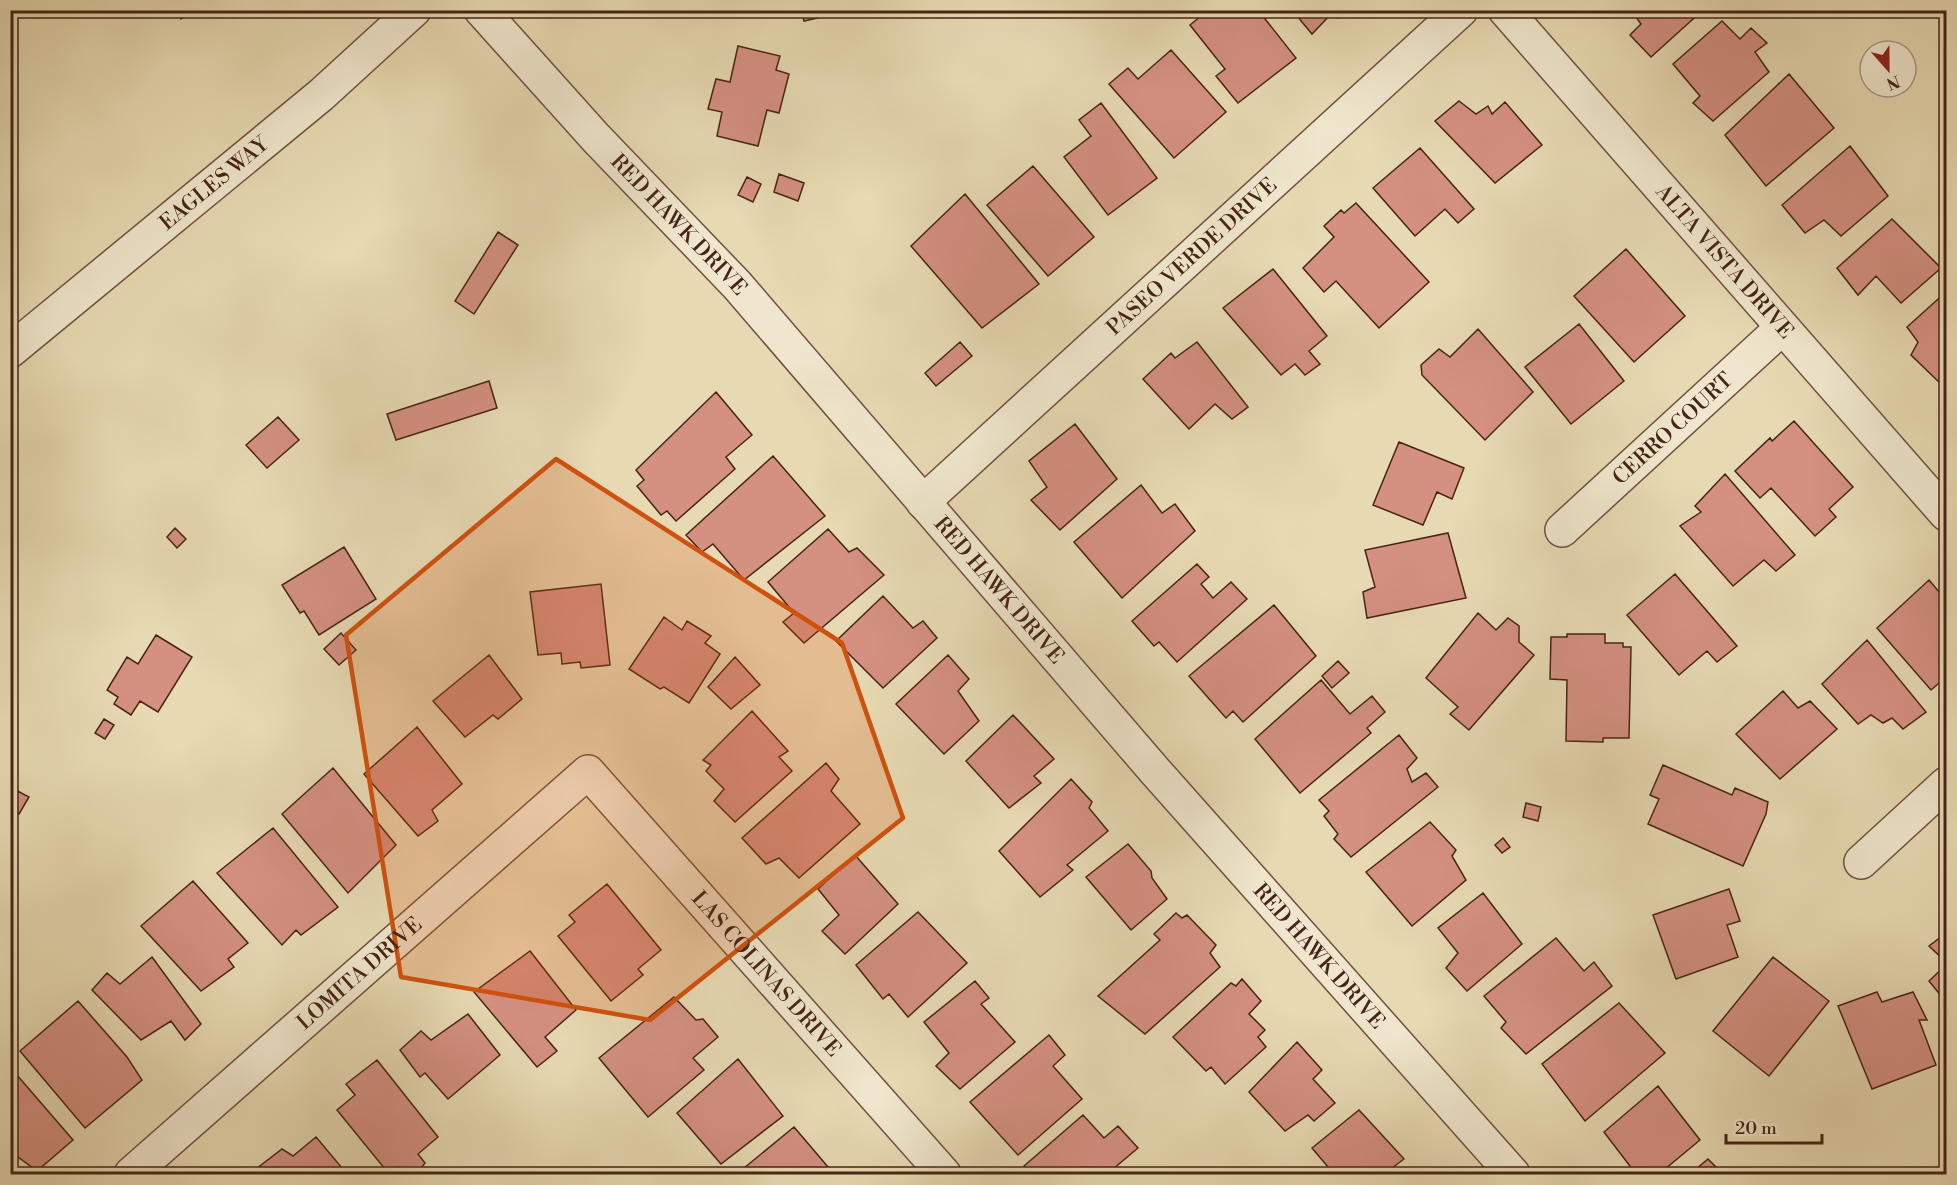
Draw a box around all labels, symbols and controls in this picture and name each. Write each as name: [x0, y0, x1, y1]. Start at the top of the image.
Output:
north arrow: [1858, 39, 1918, 99]
text: N: [1883, 70, 1903, 94]
street label: EAGLES WAY: [155, 131, 275, 236]
street label: RED HAWK DRIVE: [605, 149, 752, 301]
street label: PASEO VERDE DRIVE: [1102, 173, 1283, 341]
street label: ALTA VISTA DRIVE: [1649, 179, 1799, 344]
street label: CERRO COURT: [1608, 367, 1739, 491]
street label: RED HAWK DRIVE: [928, 512, 1069, 670]
street label: RED HAWK DRIVE: [1247, 878, 1390, 1035]
street label: LAS COLINAS DRIVE: [686, 886, 846, 1063]
street label: LOMITA DRIVE: [292, 912, 428, 1036]
scale bar: [1726, 1107, 1822, 1145]
text: 20 m: [1735, 1117, 1777, 1140]

